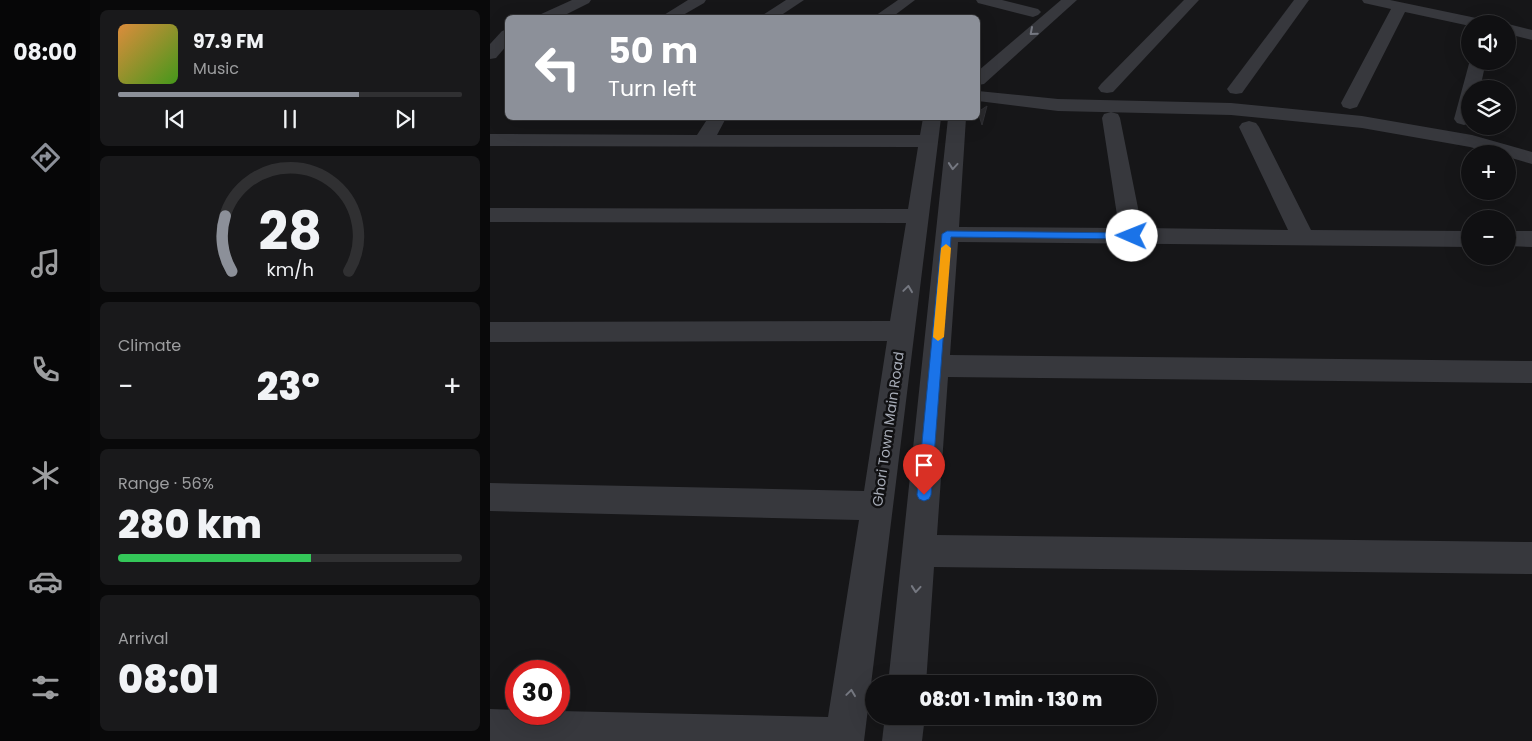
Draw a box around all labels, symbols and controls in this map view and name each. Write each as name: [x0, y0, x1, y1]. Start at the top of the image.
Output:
map controls: [1461, 15, 1516, 265]
button: sound: [1461, 15, 1516, 70]
text: 50 m: [608, 26, 698, 75]
one-way arrow: [1029, 26, 1038, 35]
text: 97.9 FM: [193, 28, 264, 55]
icon: left: [525, 35, 590, 100]
text: 08:00: [13, 37, 77, 68]
text: Music: [193, 57, 239, 80]
text: Turn left: [608, 73, 696, 104]
button: layers: [1461, 80, 1516, 135]
icon: previous: [161, 105, 189, 133]
icon: pause: [276, 105, 304, 133]
icon: next: [391, 105, 419, 133]
icon: directions: [28, 140, 63, 175]
button: +: [1461, 145, 1516, 200]
one-way arrow: [948, 162, 959, 170]
text: 28: [258, 195, 322, 268]
position arrow: [1105, 209, 1157, 261]
button: −: [1461, 210, 1516, 265]
icon: music: [28, 246, 63, 281]
text: km/h: [266, 257, 314, 282]
one-way arrow: [902, 285, 913, 293]
text: Climate: [118, 334, 181, 357]
street label: Ghori Town Main Road: [867, 350, 909, 508]
icon: phone: [28, 352, 63, 387]
text: 23°: [257, 360, 320, 413]
text: −: [118, 367, 133, 406]
text: +: [443, 367, 462, 406]
pin: [903, 444, 945, 495]
icon: arrive: [910, 451, 938, 479]
icon: climate: [28, 458, 63, 493]
text: Range · 56%: [118, 472, 214, 495]
text: 280 km: [118, 498, 262, 551]
icon: car: [28, 564, 63, 599]
one-way arrow: [910, 586, 921, 594]
text: Arrival: [118, 627, 168, 650]
text: 08:01: [118, 653, 219, 706]
speed limit sign: 30: [505, 660, 570, 725]
icon: filters: [28, 670, 63, 705]
text: 08:01 · 1 min · 130 m: [920, 686, 1102, 713]
one-way arrow: [845, 688, 856, 696]

